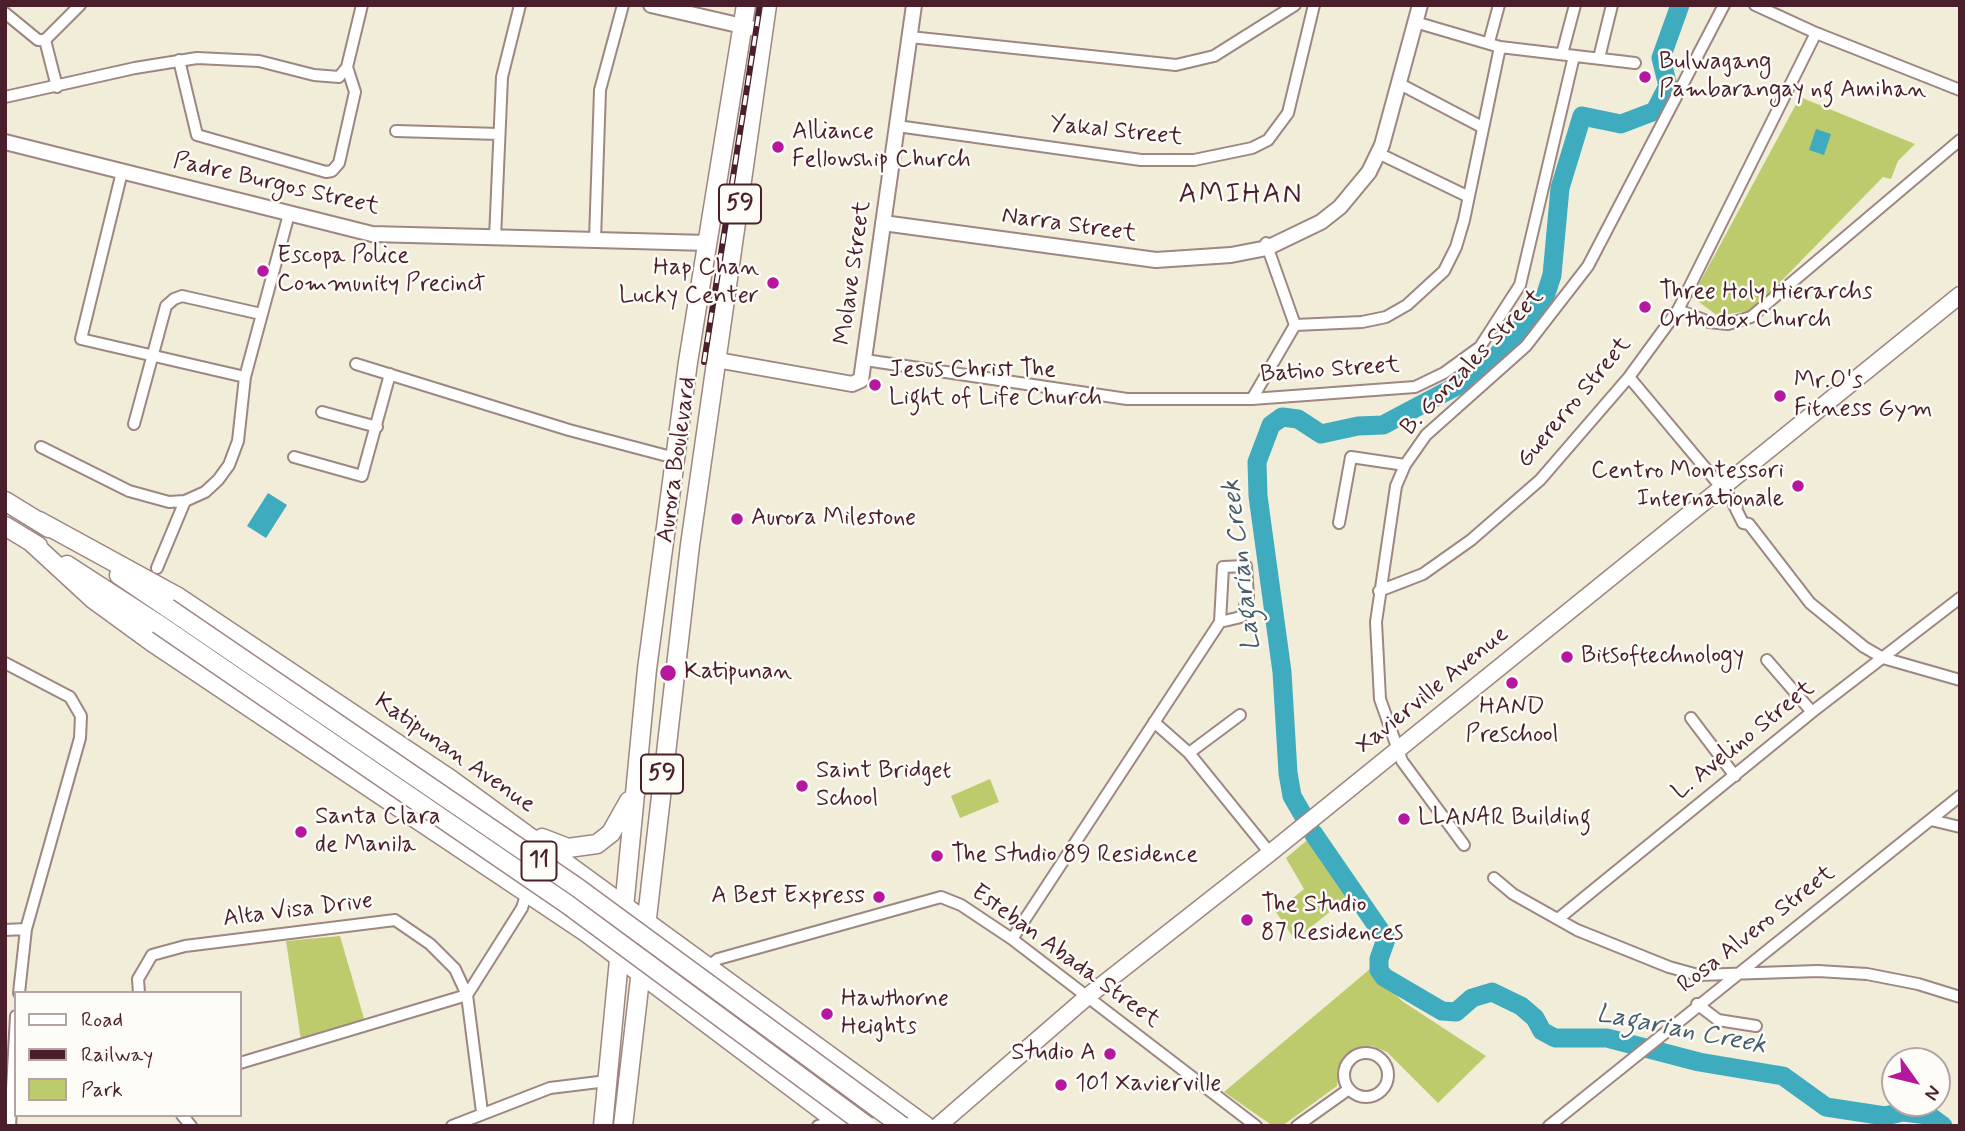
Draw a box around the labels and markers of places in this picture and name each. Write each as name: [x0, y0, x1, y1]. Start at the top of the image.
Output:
place label: Bulwagang Pambarangay ng Amihan: [1659, 49, 1926, 105]
marker: Bulwagang Pambarangay ng Amihan: [1637, 69, 1653, 85]
place label: Alliance Fellowship Church: [792, 119, 971, 175]
marker: Alliance Fellowship Church: [770, 139, 786, 155]
place label: Escopa Police Community Precinct: [277, 243, 485, 299]
place label: Hap Chan Lucky Center: [619, 255, 759, 311]
marker: Escopa Police Community Precinct: [255, 263, 271, 279]
marker: Hap Chan Lucky Center: [765, 275, 781, 291]
place label: Three Holy Hierarchs Orthodox Church: [1659, 279, 1873, 335]
marker: Three Holy Hierarchs Orthodox Church: [1637, 299, 1653, 315]
place label: Jesus Christ The Light of Life Church: [889, 357, 1102, 413]
place label: Mr.O's Fitness Gym: [1794, 368, 1932, 424]
marker: Jesus Christ The Light of Life Church: [867, 377, 883, 393]
marker: Mr.O's Fitness Gym: [1772, 388, 1788, 404]
place label: Centro Montessori Internationale: [1591, 458, 1784, 514]
marker: Centro Montessori Internationale: [1790, 478, 1806, 494]
place label: Aurora Milestone: [751, 505, 916, 533]
marker: Aurora Milestone: [729, 511, 745, 527]
place label: Bitsoftechnology: [1581, 643, 1744, 671]
marker: Bitsoftechnology: [1559, 649, 1575, 665]
place label: Katipunan: [684, 659, 792, 687]
marker: Katipunan: [658, 663, 678, 683]
marker: HAND Preschool: [1504, 675, 1520, 691]
place label: HAND Preschool: [1466, 694, 1558, 750]
place label: Saint Bridget School: [816, 758, 952, 814]
marker: Saint Bridget School: [794, 778, 810, 794]
place label: Santa Clara de Manila: [315, 804, 440, 860]
place label: LLANAR Building: [1418, 805, 1591, 833]
marker: LLANAR Building: [1396, 811, 1412, 827]
marker: Santa Clara de Manila: [293, 824, 309, 840]
place label: The Studio 89 Residence: [951, 842, 1198, 870]
marker: The Studio 89 Residence: [929, 848, 945, 864]
place label: A Best Express: [711, 883, 865, 911]
marker: A Best Express: [871, 889, 887, 905]
place label: The Studio 87 Residences: [1261, 892, 1403, 948]
marker: The Studio 87 Residences: [1239, 912, 1255, 928]
place label: Hawthorne Heights: [841, 986, 949, 1042]
marker: Hawthorne Heights: [819, 1006, 835, 1022]
place label: Studio A: [1011, 1040, 1096, 1068]
marker: Studio A: [1102, 1046, 1118, 1062]
place label: 101 Xavierville: [1075, 1071, 1221, 1099]
marker: 101 Xavierville: [1053, 1077, 1069, 1093]

